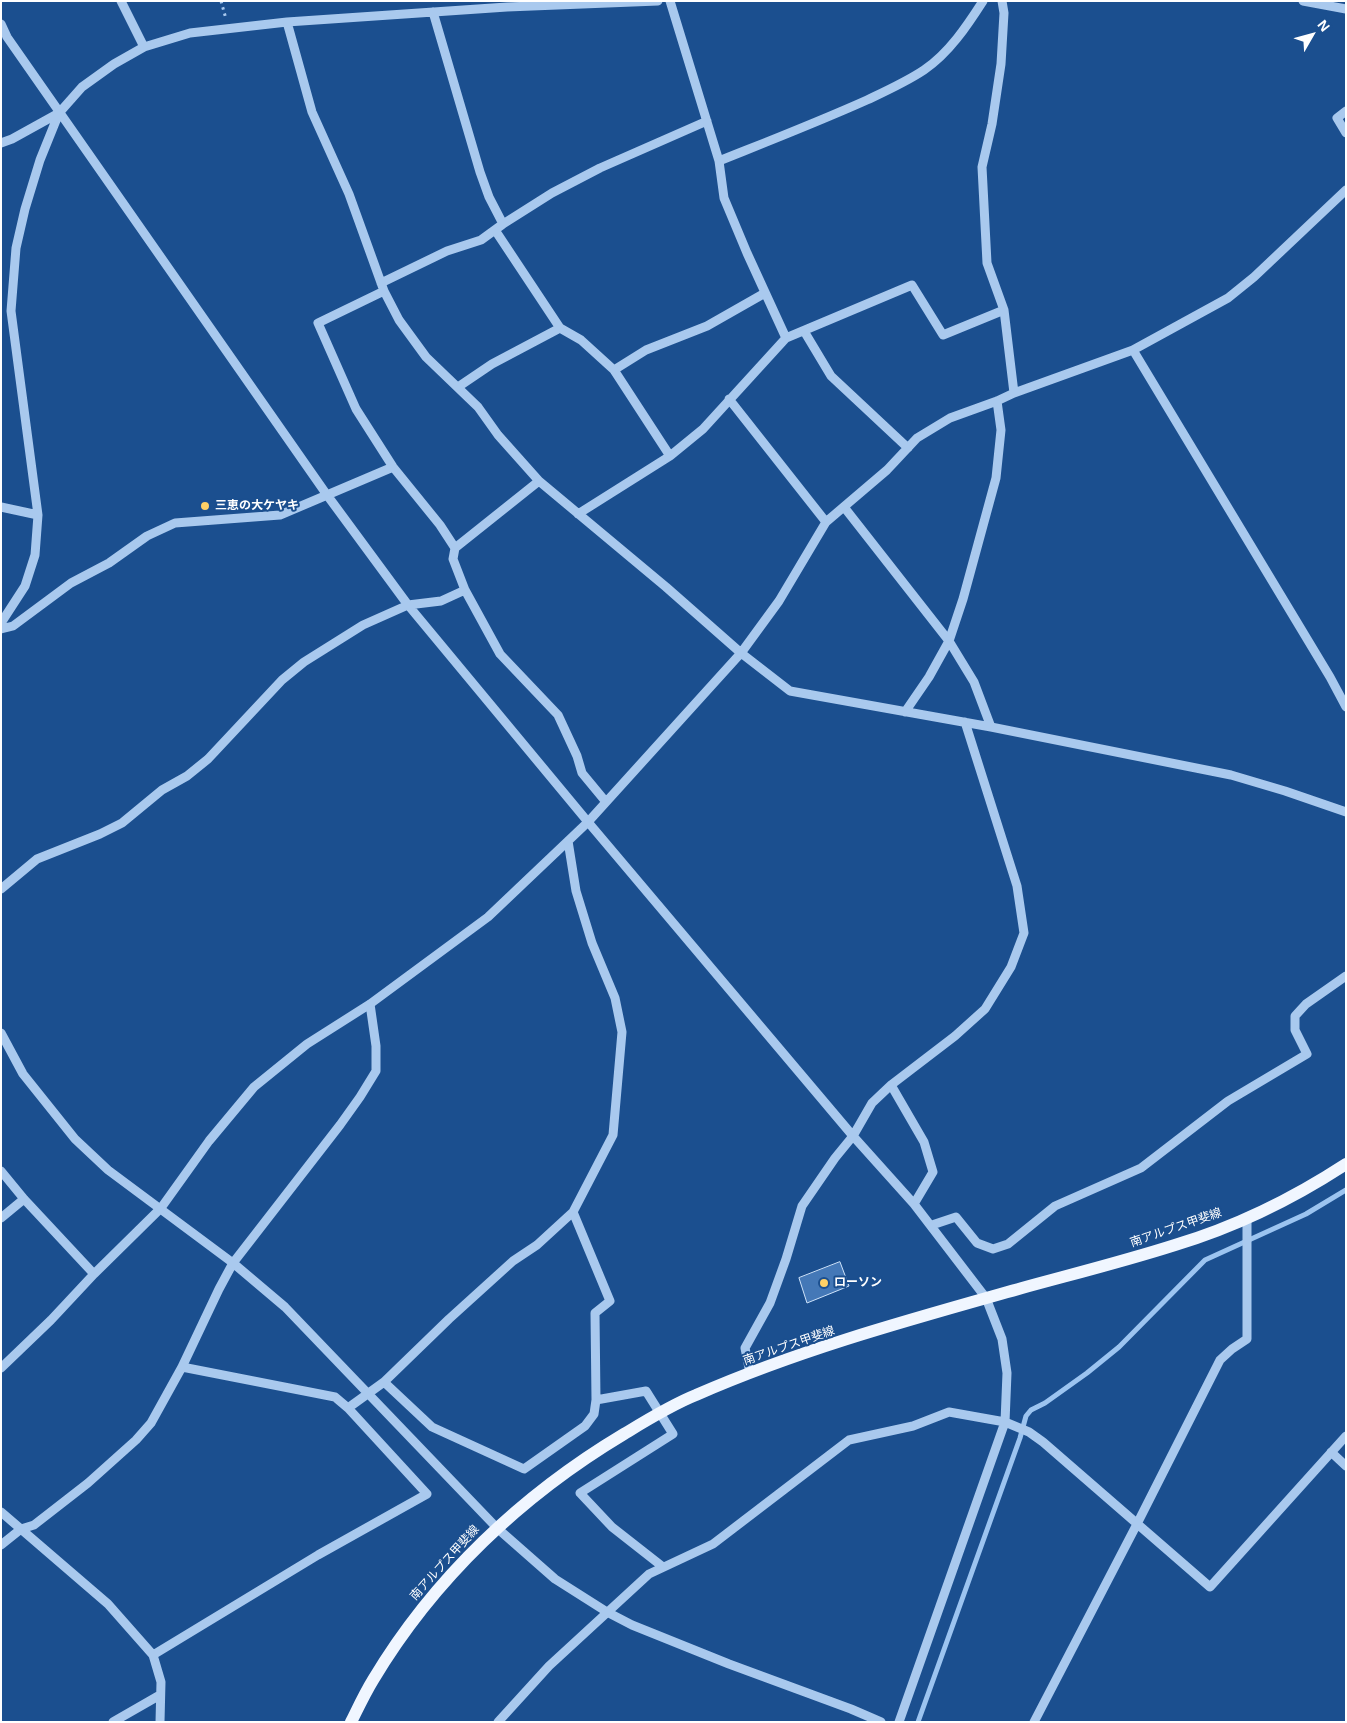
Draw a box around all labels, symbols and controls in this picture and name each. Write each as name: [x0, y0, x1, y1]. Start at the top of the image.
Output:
north arrow: [1287, 10, 1337, 60]
text: N: [1314, 17, 1333, 35]
place label: 三恵の大ケヤキ: [215, 499, 299, 513]
marker: 三恵の大ケヤキ: [199, 500, 211, 512]
street label: 南アルプス甲斐線: [1128, 1206, 1224, 1250]
place label: ローソン: [834, 1276, 882, 1290]
marker: ローソン: [818, 1277, 830, 1289]
street label: 南アルプス甲斐線: [741, 1324, 837, 1368]
street label: 南アルプス甲斐線: [408, 1523, 482, 1603]

